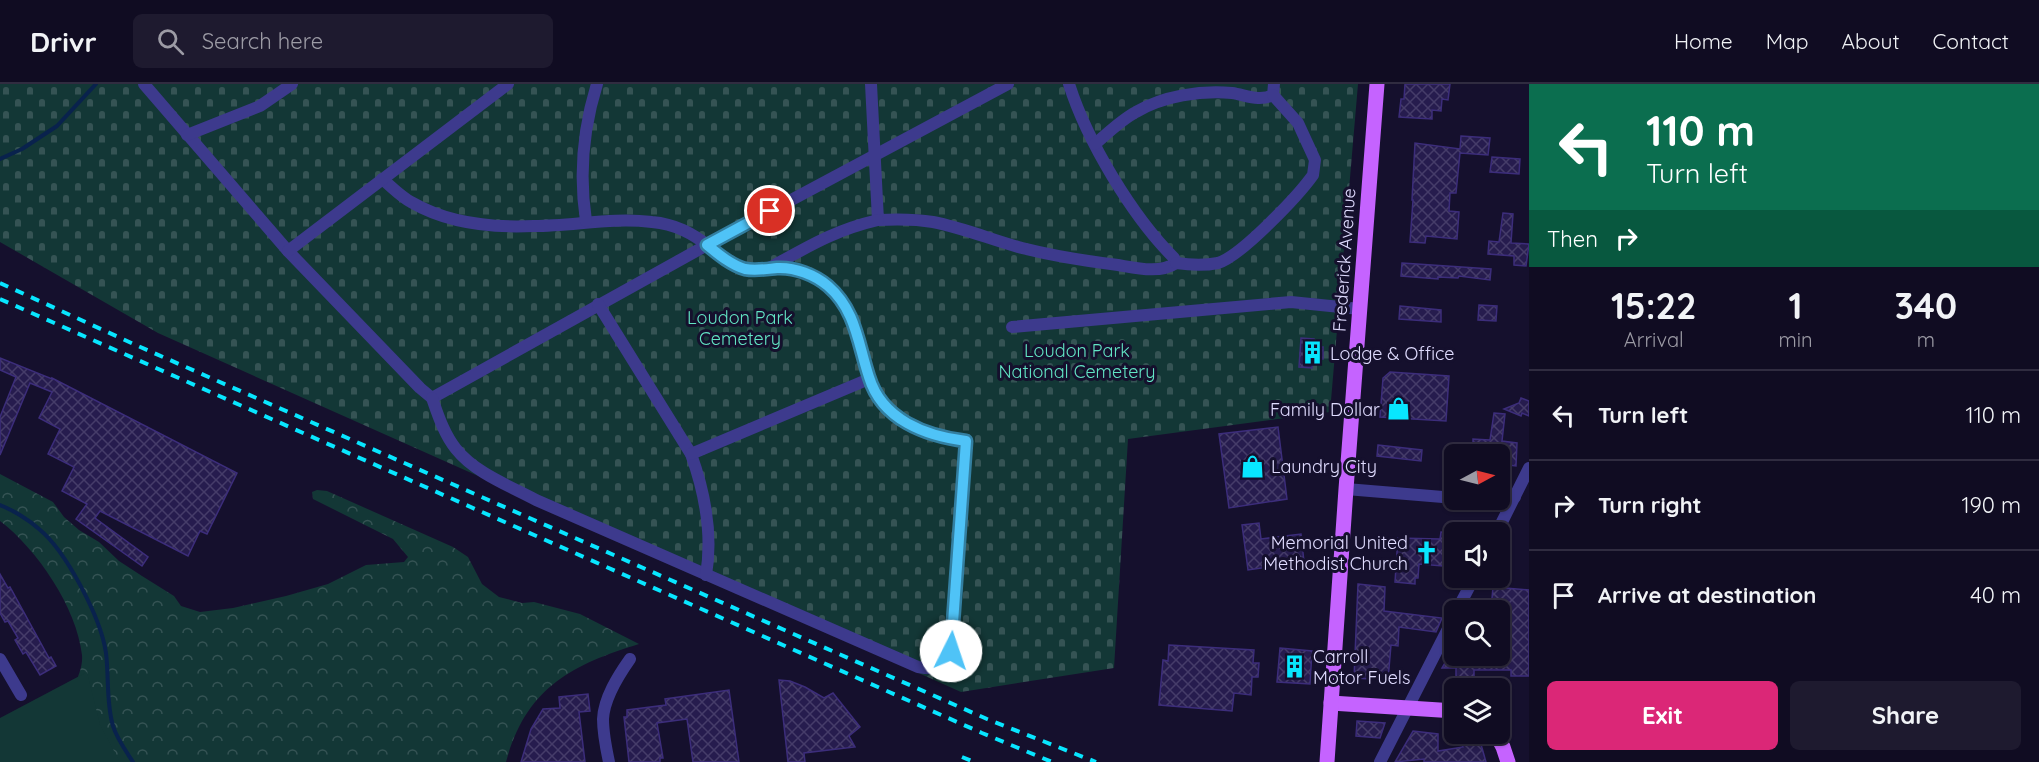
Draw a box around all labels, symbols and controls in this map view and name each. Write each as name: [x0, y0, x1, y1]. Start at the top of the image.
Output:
search box: [133, 14, 553, 68]
text: Drivr: [30, 24, 97, 59]
icon: search: [154, 25, 187, 58]
text: Search here: [202, 27, 323, 55]
text: Home: [1674, 28, 1733, 54]
text: Map: [1766, 28, 1809, 54]
text: About: [1842, 28, 1900, 54]
text: Contact: [1933, 28, 2009, 54]
text: 110 m: [1646, 104, 1755, 157]
icon: left: [1547, 108, 1625, 186]
text: Turn left: [1646, 156, 1748, 190]
pin: [744, 185, 795, 236]
street label: Frederick Avenue: [1328, 187, 1360, 333]
icon: arrive: [753, 194, 786, 227]
icon: right: [1610, 222, 1643, 255]
text: Then: [1547, 225, 1598, 253]
text: 15:22: [1611, 283, 1696, 328]
text: 1: [1788, 283, 1802, 328]
text: 340: [1894, 283, 1957, 328]
park label: Loudon Park Cemetery: [687, 306, 793, 350]
text: Arrival: [1624, 327, 1684, 352]
text: min: [1778, 327, 1813, 352]
text: m: [1917, 327, 1935, 352]
park label: Loudon Park National Cemetery: [998, 339, 1156, 383]
building icon: Lodge & Office: [1299, 340, 1325, 366]
place label: Lodge & Office: [1330, 342, 1455, 365]
shop icon: Family Dollar: [1385, 396, 1411, 422]
place label: Family Dollar: [1270, 398, 1380, 421]
icon: left: [1547, 399, 1580, 432]
text: Turn left: [1598, 401, 1688, 429]
text: 110 m: [1966, 401, 2021, 429]
north arrow: [1444, 444, 1510, 510]
map controls: [1444, 444, 1510, 744]
shop icon: Laundry City: [1240, 453, 1266, 479]
place label: Laundry City: [1271, 455, 1377, 478]
icon: right: [1547, 489, 1580, 522]
text: Turn right: [1598, 491, 1702, 519]
text: 190 m: [1961, 491, 2021, 519]
button: sound: [1444, 522, 1510, 588]
place label: Memorial United Methodist Church: [1263, 531, 1408, 575]
church icon: Memorial United Methodist Church: [1413, 539, 1439, 565]
icon: arrive: [1547, 579, 1580, 612]
text: Arrive at destination: [1598, 581, 1816, 609]
text: 40 m: [1970, 581, 2021, 609]
button: search: [1444, 600, 1510, 666]
position arrow: [919, 619, 983, 683]
place label: Carroll Motor Fuels: [1313, 645, 1410, 689]
building icon: Carroll Motor Fuels: [1282, 653, 1308, 679]
button: layers: [1444, 678, 1510, 744]
button: Exit: [1547, 681, 1778, 750]
button: Share: [1790, 681, 2021, 750]

